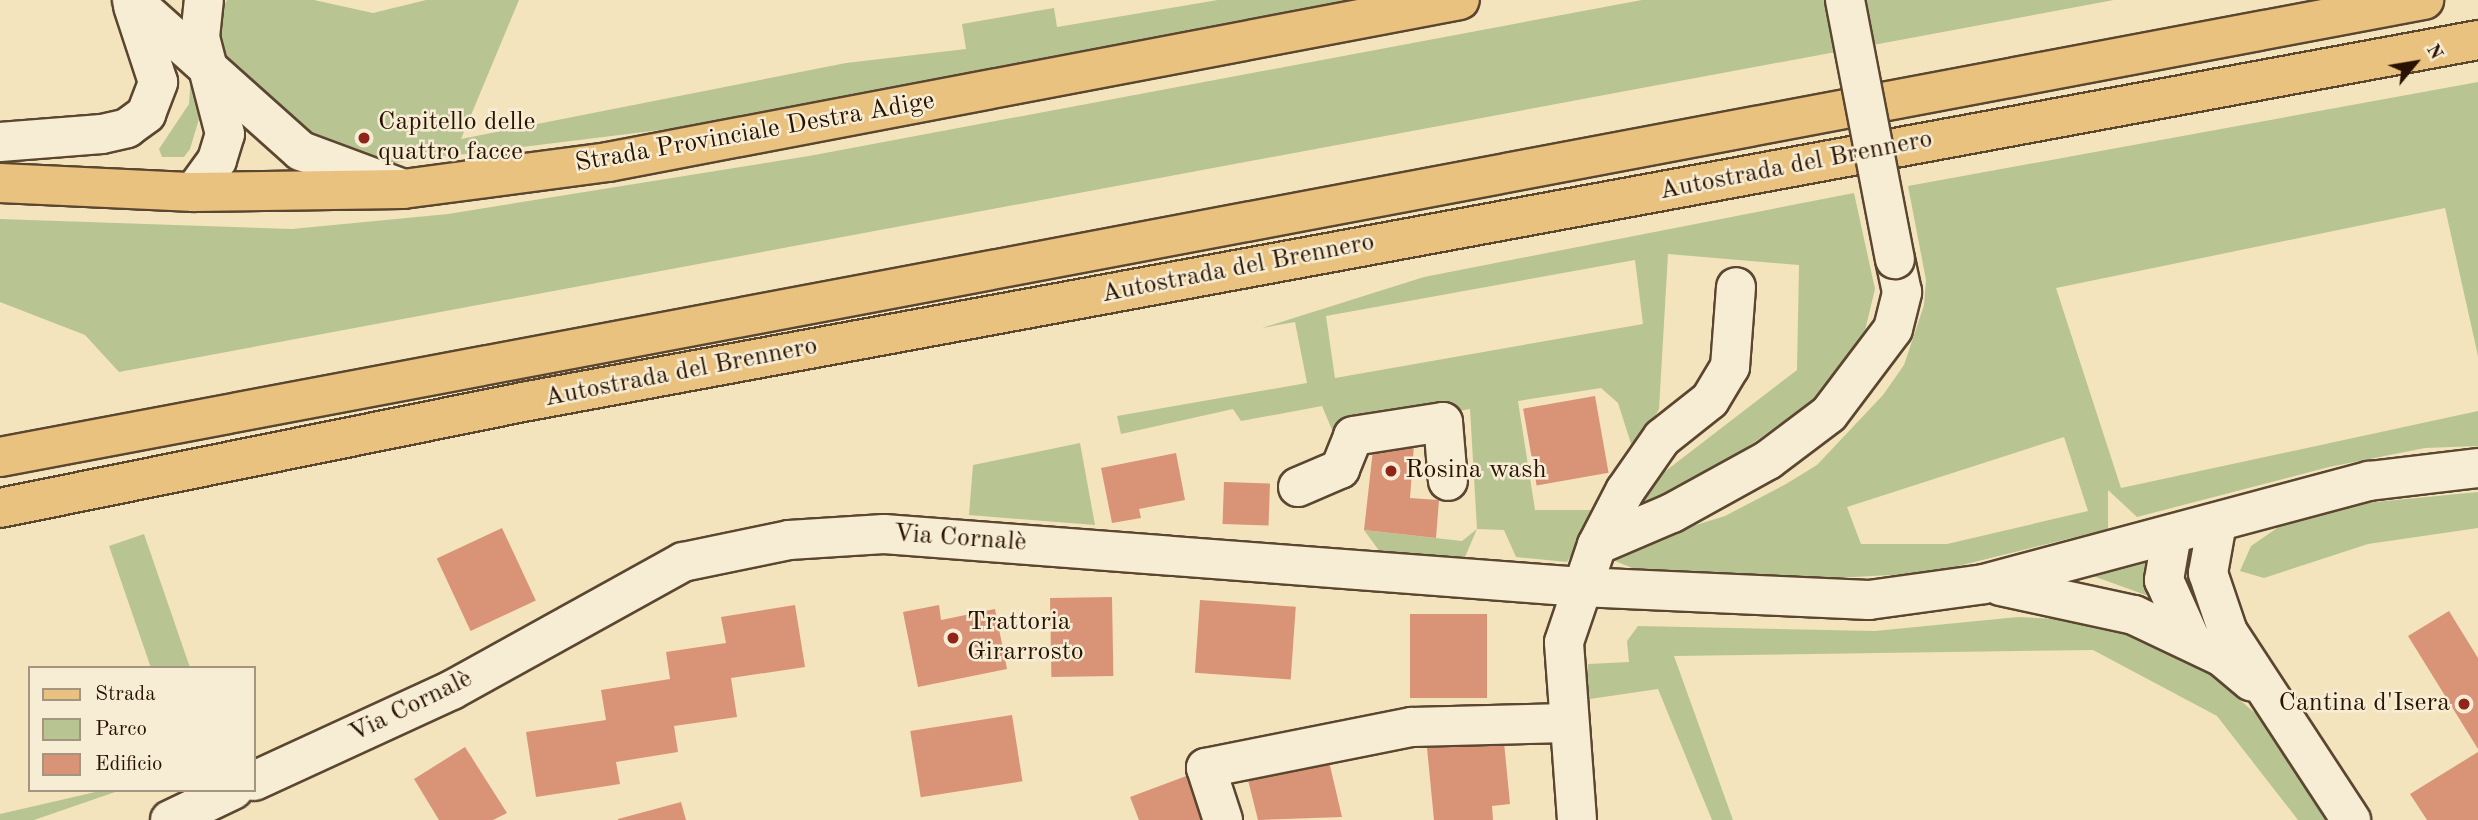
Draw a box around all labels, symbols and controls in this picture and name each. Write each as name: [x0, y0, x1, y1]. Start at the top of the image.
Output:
north arrow: [2380, 28, 2450, 98]
text: N: [2422, 41, 2445, 63]
street label: Strada Provinciale Destra Adige: [573, 86, 937, 180]
place label: Capitello delle quattro facce: [378, 107, 536, 168]
street label: Autostrada del Brennero: [1657, 124, 1935, 208]
marker: Capitello delle quattro facce: [356, 130, 372, 146]
street label: Autostrada del Brennero: [1099, 227, 1377, 311]
street label: Autostrada del Brennero: [542, 331, 820, 415]
place label: Rosina wash: [1405, 455, 1547, 487]
marker: Rosina wash: [1383, 463, 1399, 479]
street label: Via Cornalè: [893, 519, 1027, 559]
place label: Trattoria Girarrosto: [967, 607, 1084, 668]
marker: Trattoria Girarrosto: [945, 630, 961, 646]
street label: Via Cornalè: [344, 664, 478, 750]
legend: [28, 666, 256, 792]
text: Strada: [95, 684, 156, 705]
place label: Cantina d'Isera: [2279, 688, 2450, 720]
marker: Cantina d'Isera: [2456, 696, 2472, 712]
text: Parco: [95, 719, 147, 740]
text: Edificio: [95, 754, 163, 775]

